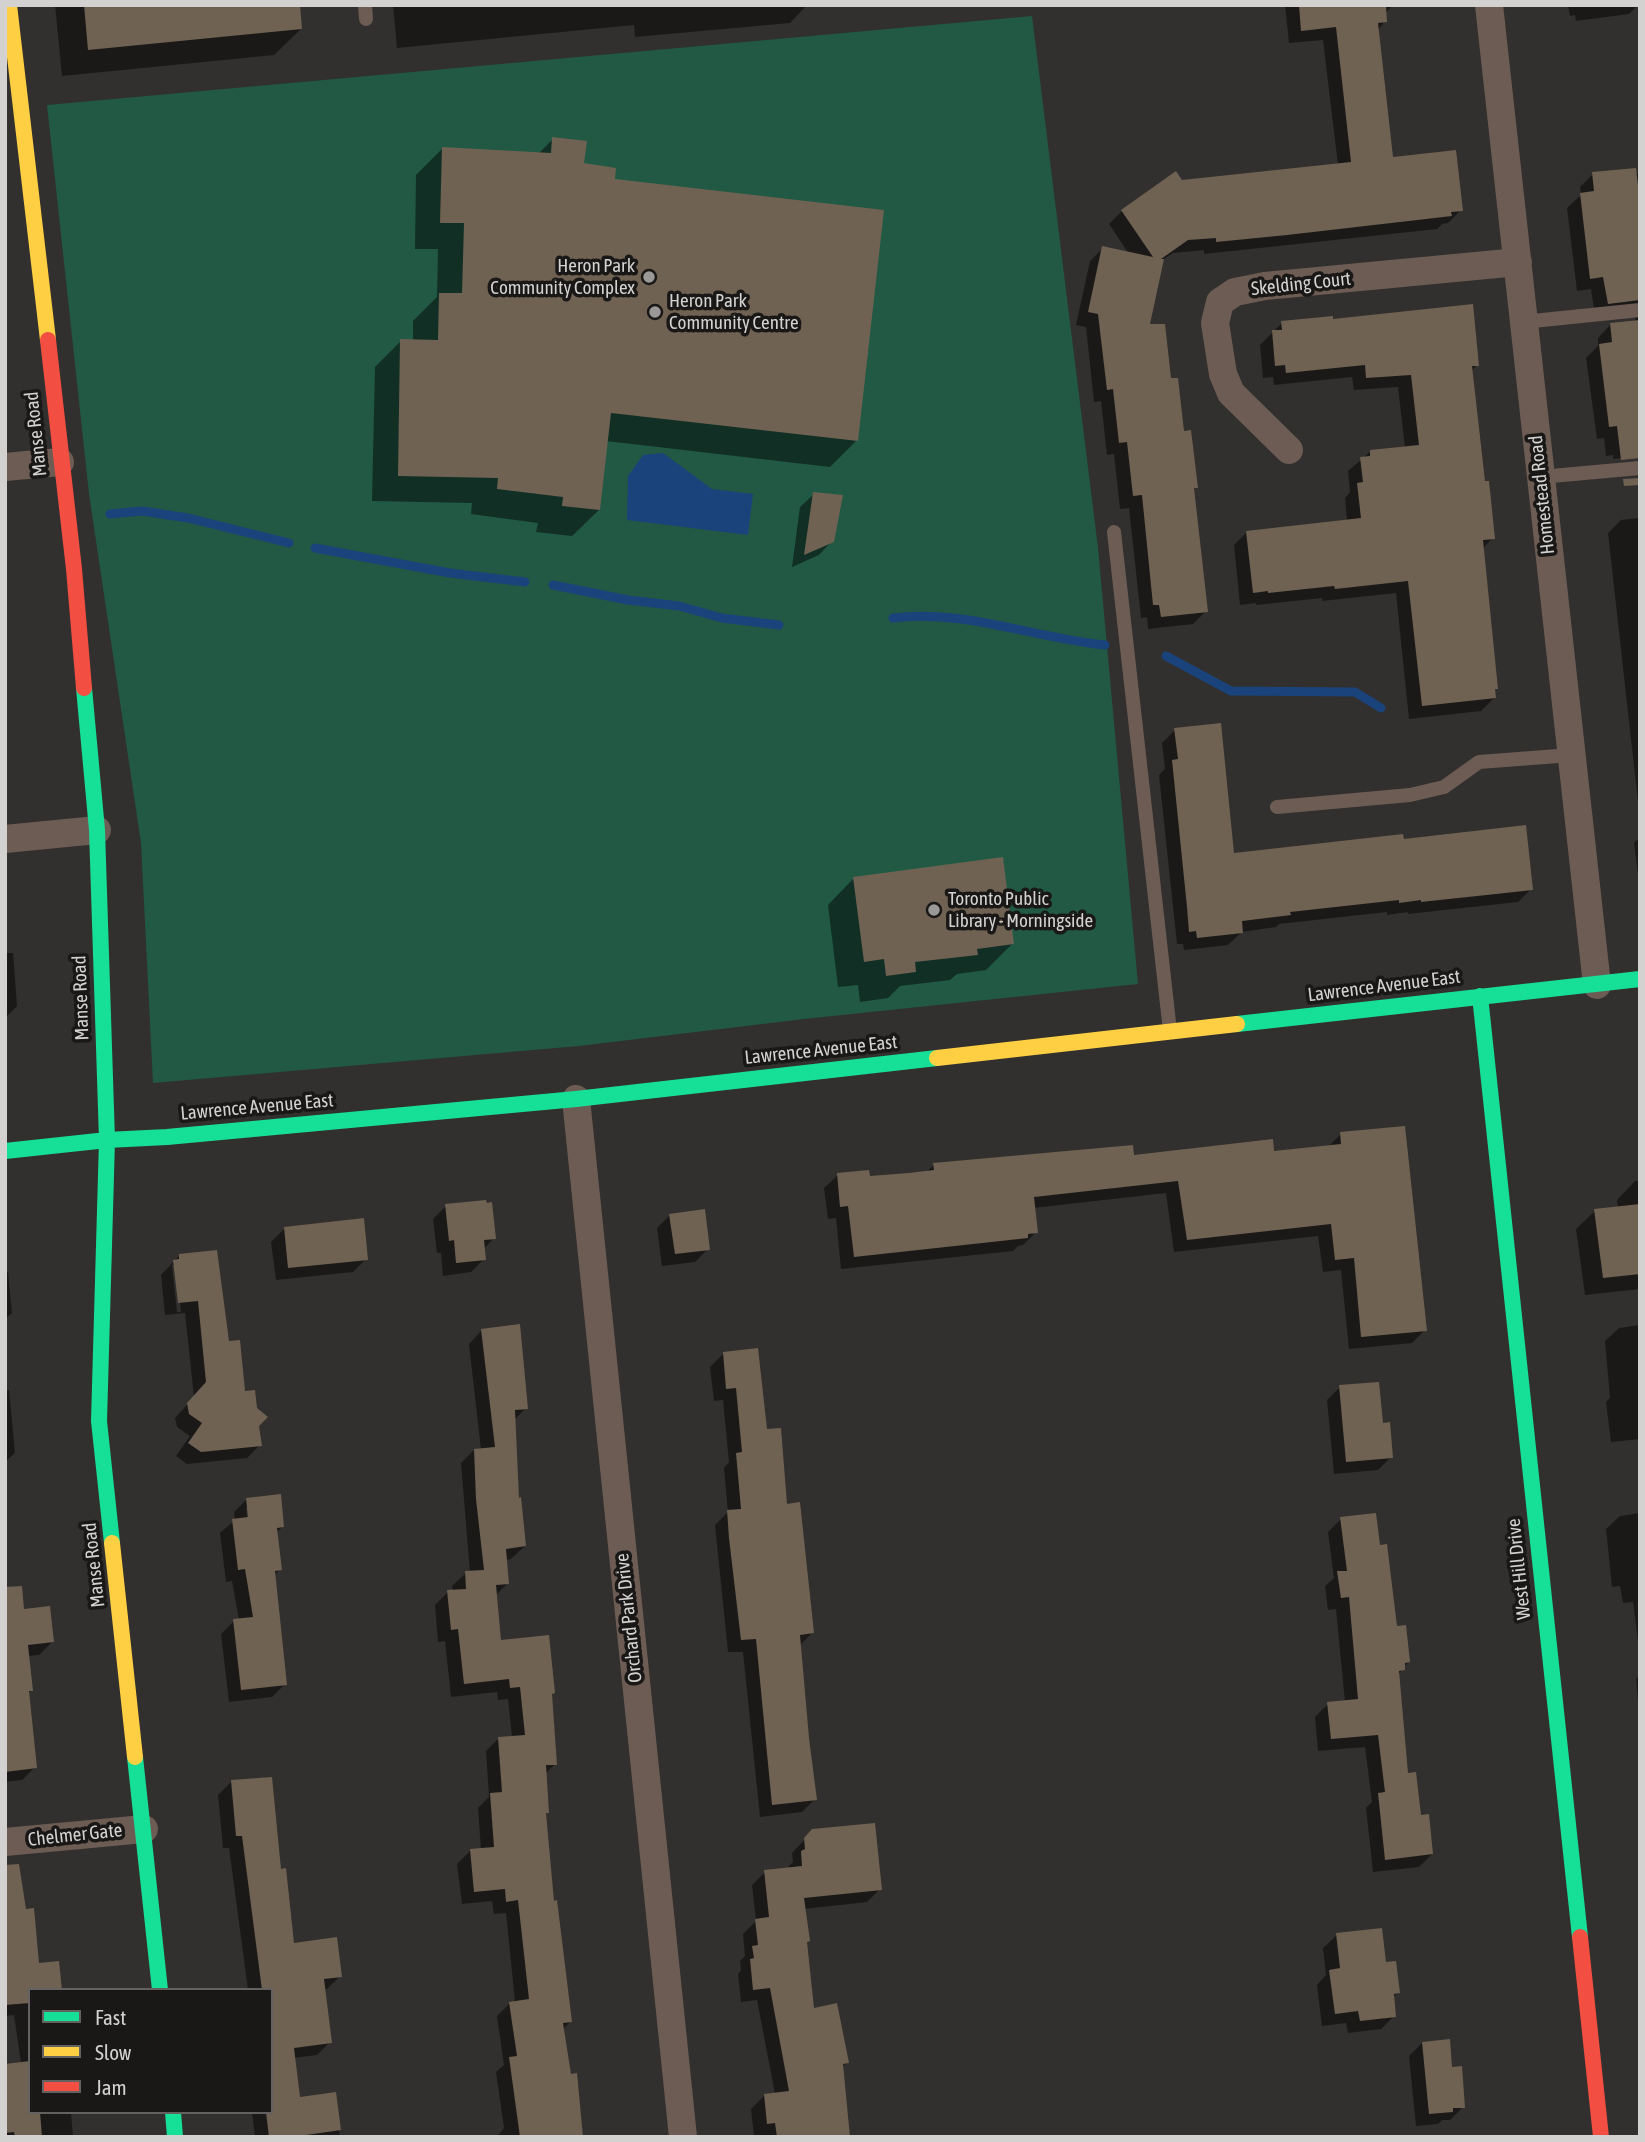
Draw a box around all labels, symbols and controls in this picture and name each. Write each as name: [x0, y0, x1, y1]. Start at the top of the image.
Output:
place label: Heron Park Community Complex: [490, 255, 635, 299]
street label: Skelding Court: [1250, 267, 1352, 301]
marker: Heron Park Community Complex: [641, 269, 657, 285]
place label: Heron Park Community Centre: [669, 290, 799, 334]
marker: Heron Park Community Centre: [647, 304, 663, 320]
street label: Manse Road: [20, 391, 52, 477]
street label: Homestead Road: [1524, 434, 1560, 556]
place label: Toronto Public Library - Morningside: [948, 888, 1093, 932]
marker: Toronto Public Library - Morningside: [926, 902, 942, 918]
street label: Manse Road: [68, 955, 94, 1041]
street label: Lawrence Avenue East: [1306, 965, 1462, 1007]
street label: Lawrence Avenue East: [743, 1031, 899, 1069]
street label: Lawrence Avenue East: [180, 1089, 334, 1125]
street label: West Hill Drive: [1502, 1517, 1536, 1621]
street label: Manse Road: [78, 1522, 110, 1608]
street label: Orchard Park Drive: [611, 1552, 647, 1684]
street label: Chelmer Gate: [27, 1819, 123, 1851]
legend: [28, 1988, 273, 2114]
text: Fast: [95, 2005, 126, 2029]
text: Slow: [95, 2040, 131, 2064]
text: Jam: [95, 2075, 127, 2099]

